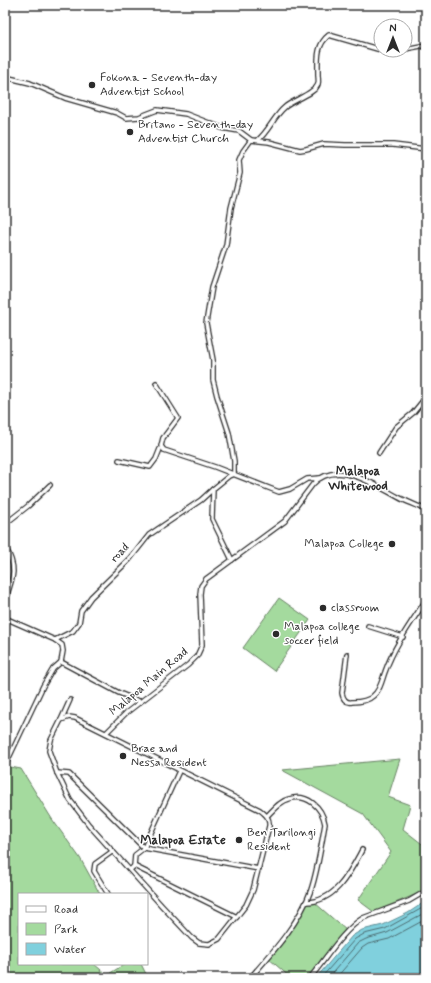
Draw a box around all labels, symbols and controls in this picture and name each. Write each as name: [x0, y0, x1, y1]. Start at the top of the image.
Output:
north arrow: [373, 18, 413, 58]
text: N: [389, 22, 397, 36]
place label: Fokona - Seventh-day Adventist School: [100, 70, 217, 100]
marker: Fokona - Seventh-day Adventist School: [87, 80, 97, 90]
place label: Britano - Seventh-day Adventist Church: [138, 117, 253, 147]
marker: Britano - Seventh-day Adventist Church: [125, 127, 135, 137]
district label: Malapoa Whitewood: [327, 463, 388, 495]
place label: Malapoa College: [304, 536, 384, 552]
marker: Malapoa College: [387, 539, 397, 549]
street label: road: [107, 540, 133, 566]
place label: classroom: [331, 600, 379, 616]
marker: classroom: [318, 603, 328, 613]
place label: Malapoa college soccer field: [284, 619, 360, 649]
marker: Malapoa college soccer field: [271, 629, 281, 639]
street label: Malapoa Main Road: [106, 644, 192, 720]
place label: Brae and Nessa Resident: [131, 741, 207, 771]
marker: Brae and Nessa Resident: [118, 751, 128, 761]
place label: Ben Tarilongi Resident: [247, 825, 316, 855]
district label: Malapoa Estate: [140, 832, 226, 849]
marker: Ben Tarilongi Resident: [234, 835, 244, 845]
legend: [18, 893, 148, 965]
text: Road: [54, 902, 78, 918]
text: Park: [54, 922, 78, 938]
text: Water: [54, 942, 86, 958]

